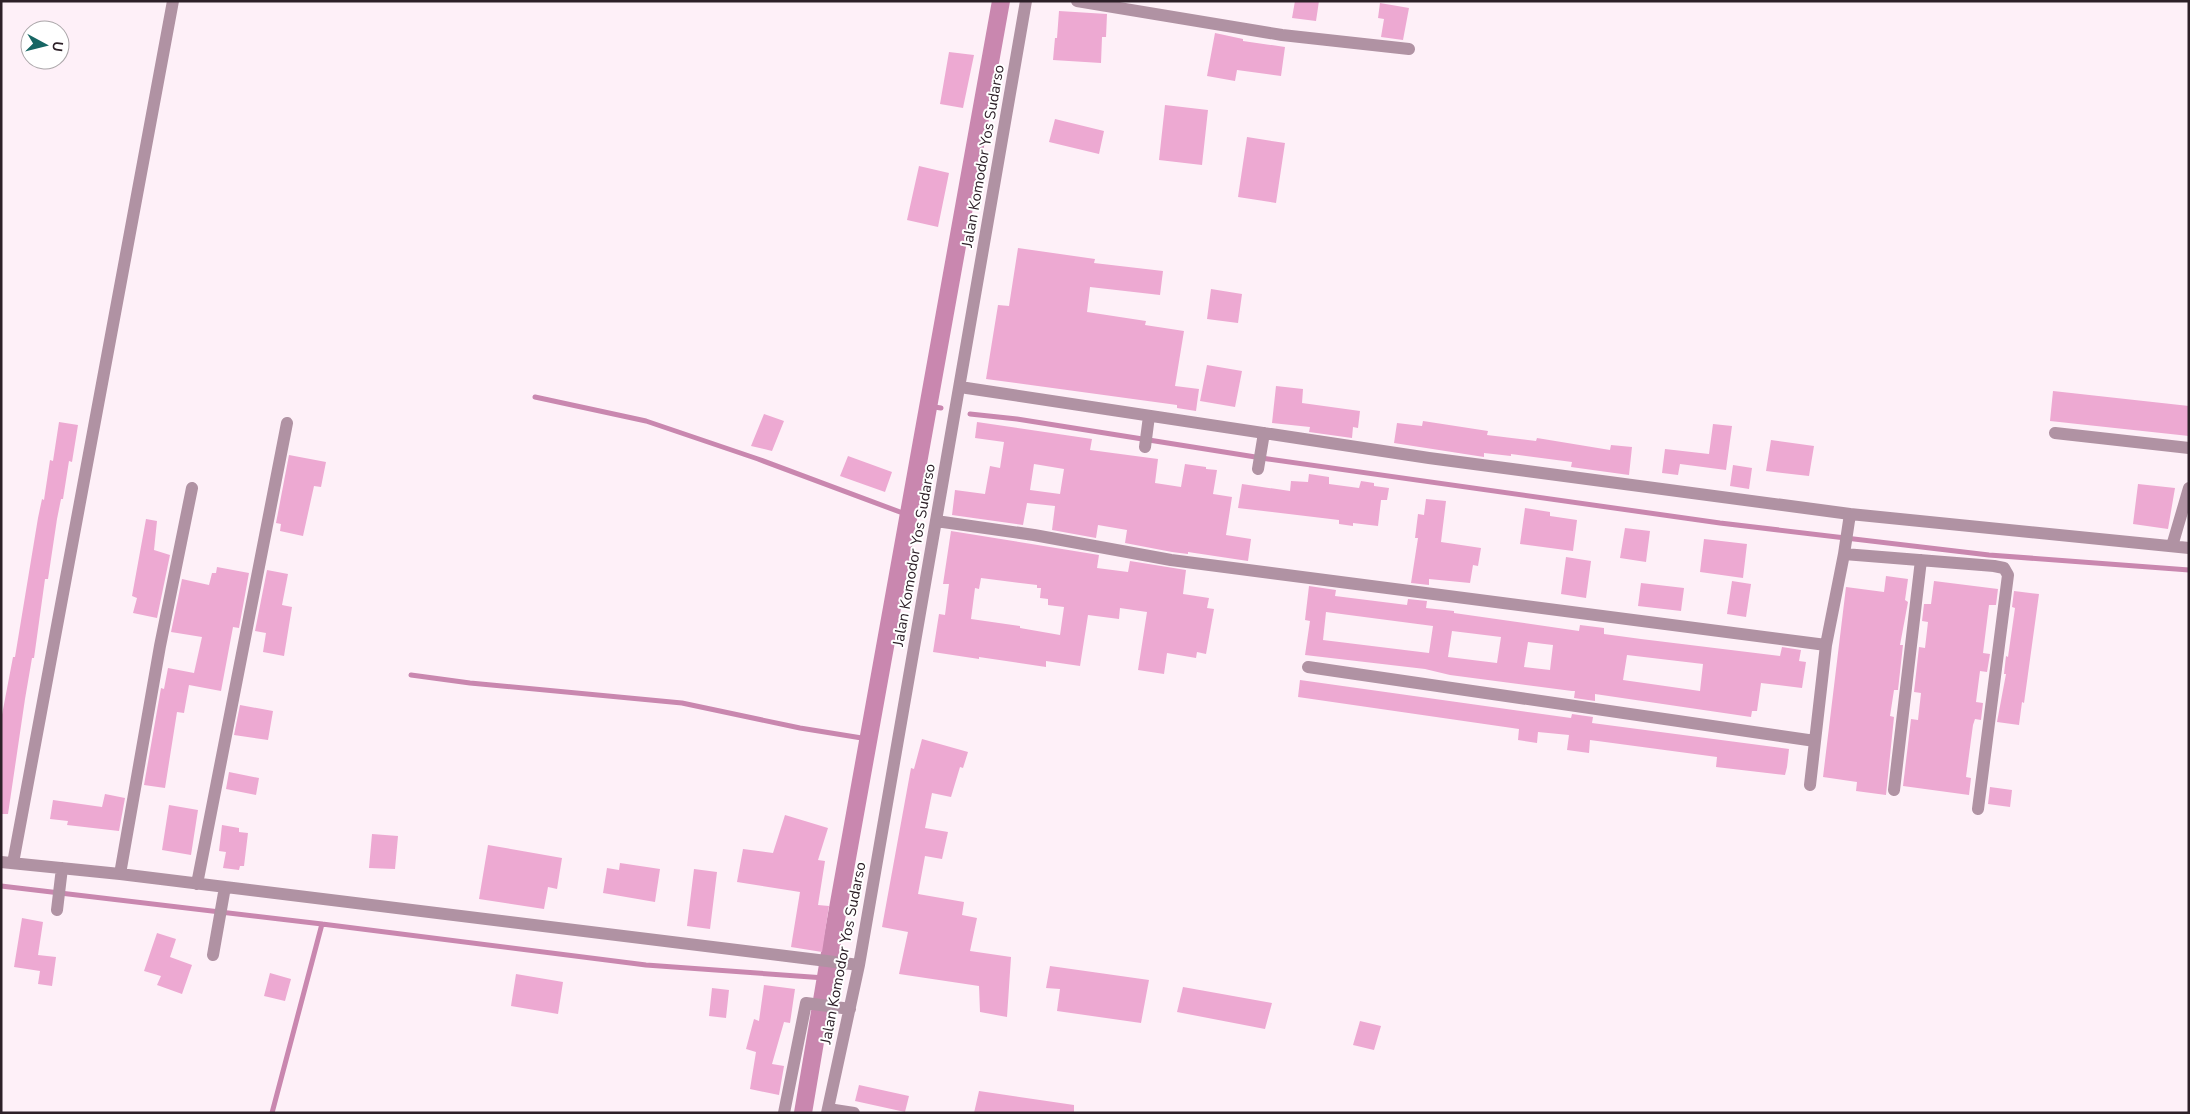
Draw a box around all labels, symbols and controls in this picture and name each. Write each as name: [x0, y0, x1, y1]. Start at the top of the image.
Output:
north arrow: [20, 20, 70, 70]
text: U: [47, 40, 67, 53]
street label: Jalan Komodor Yos Sudarso: [957, 63, 1009, 250]
street label: Jalan Komodor Yos Sudarso: [888, 462, 940, 649]
street label: Jalan Komodor Yos Sudarso: [815, 860, 870, 1047]

